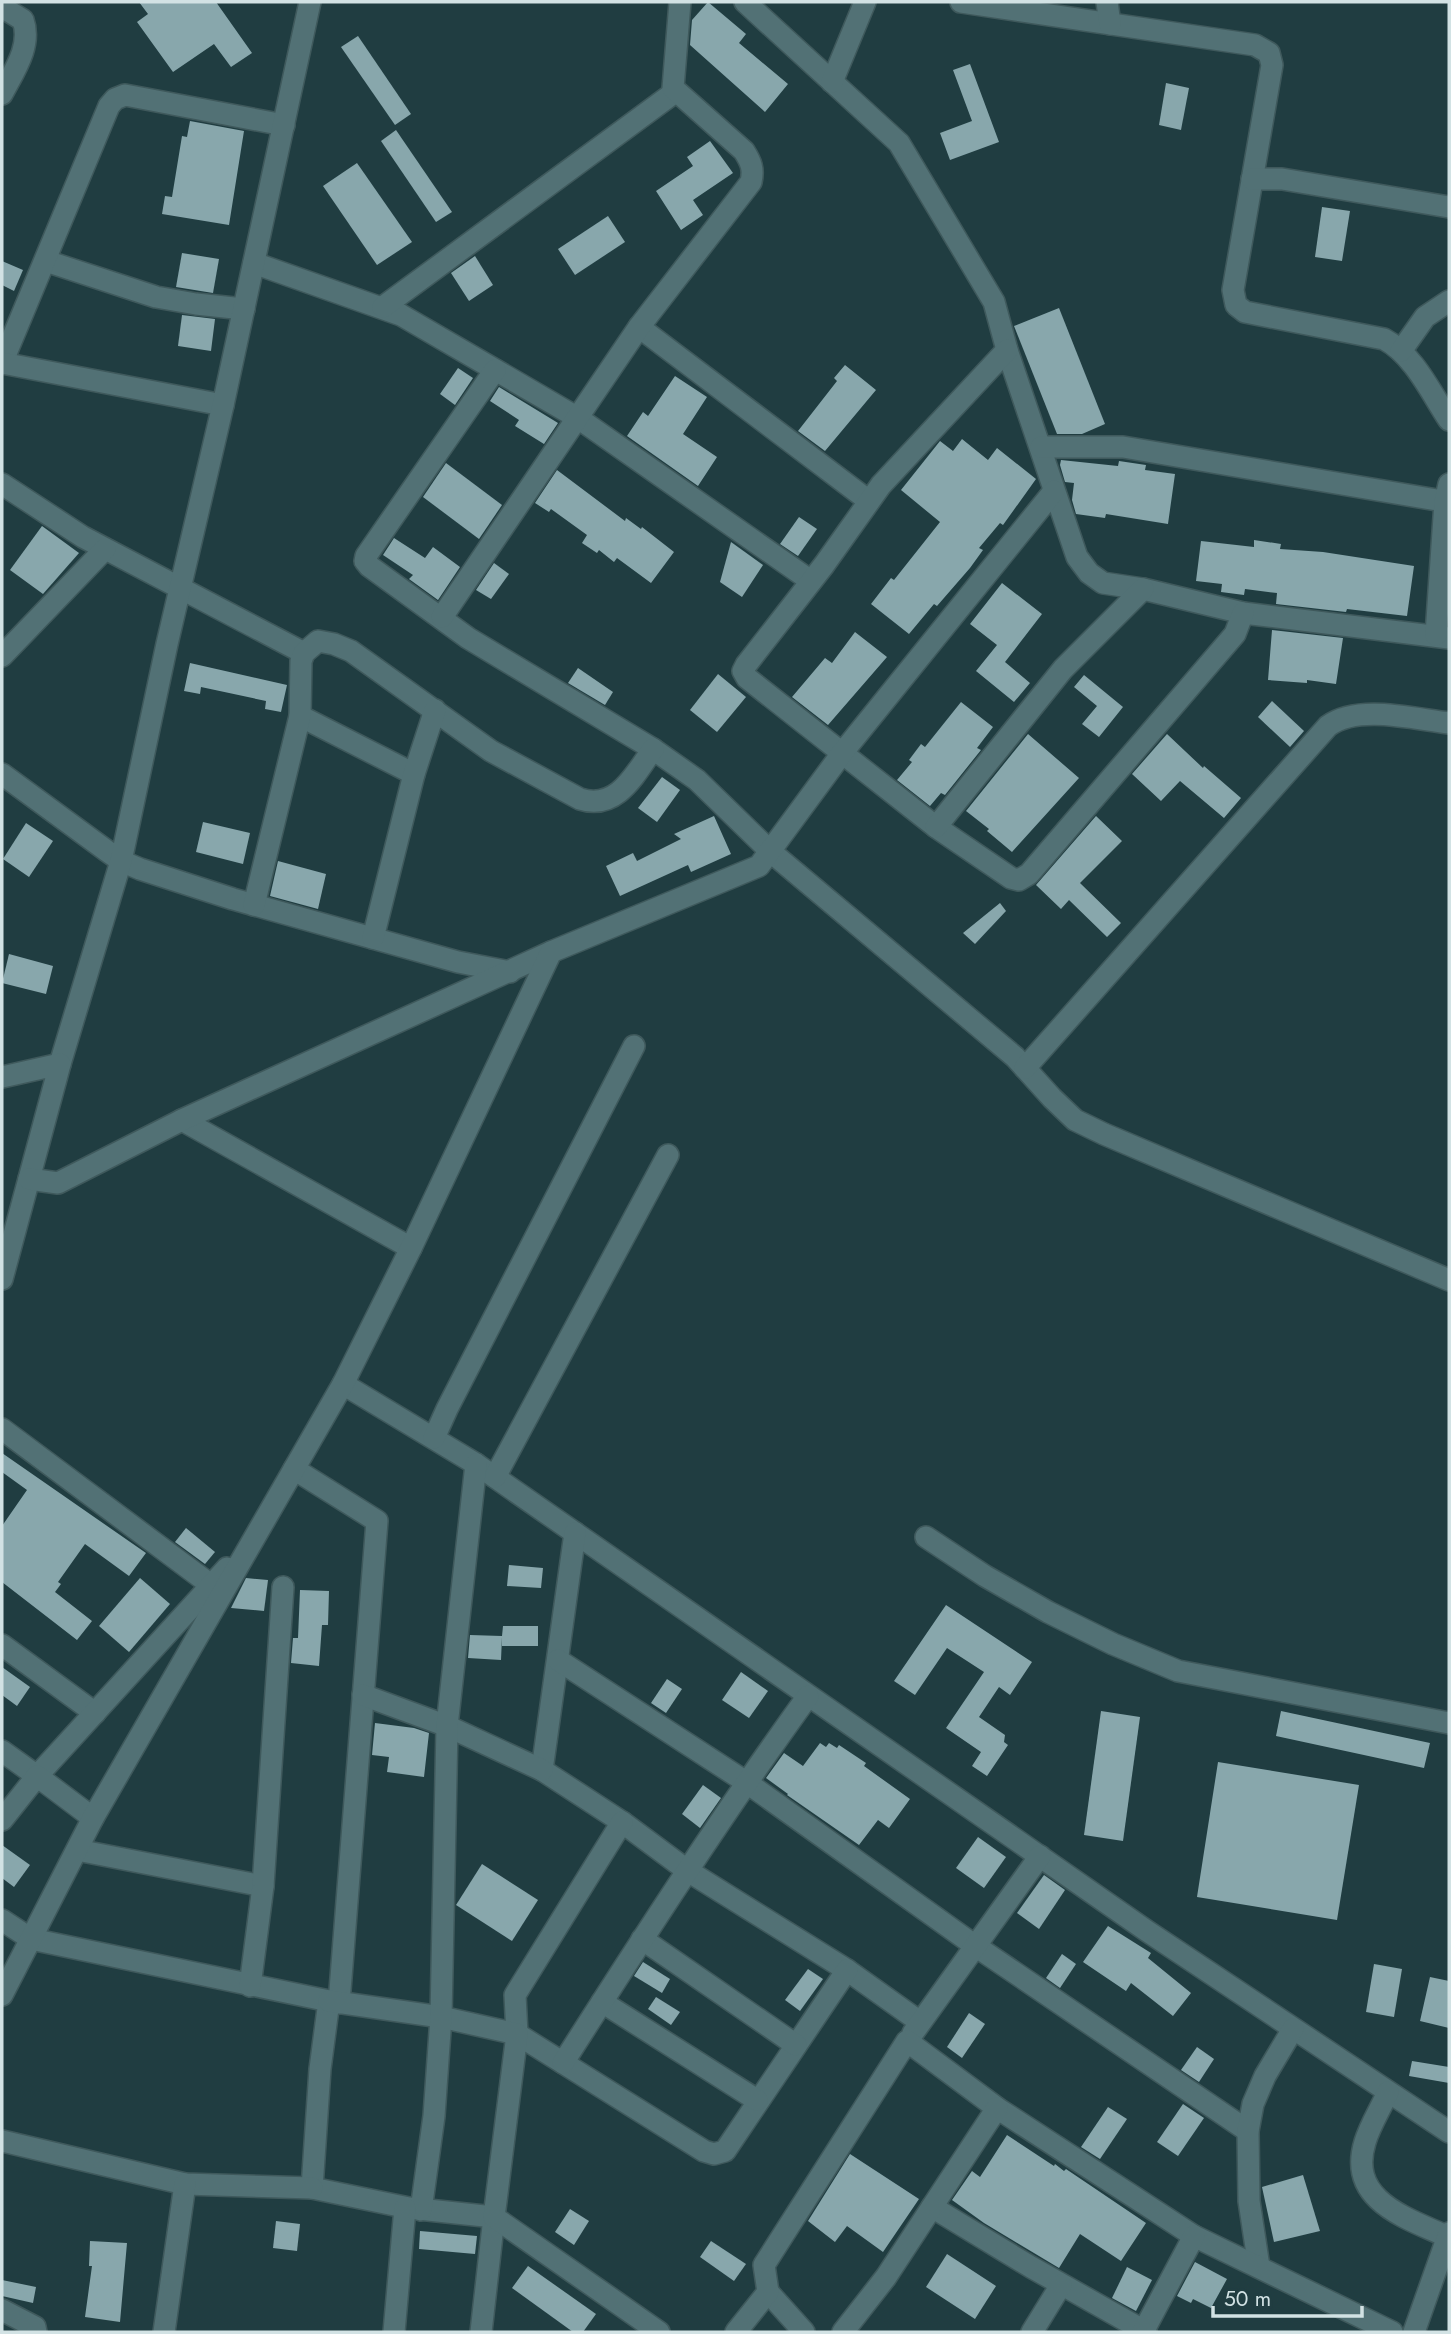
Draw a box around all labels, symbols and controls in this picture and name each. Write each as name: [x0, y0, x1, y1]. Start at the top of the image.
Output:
scale bar: [1213, 2274, 1362, 2318]
text: 50 m: [1224, 2284, 1271, 2314]

